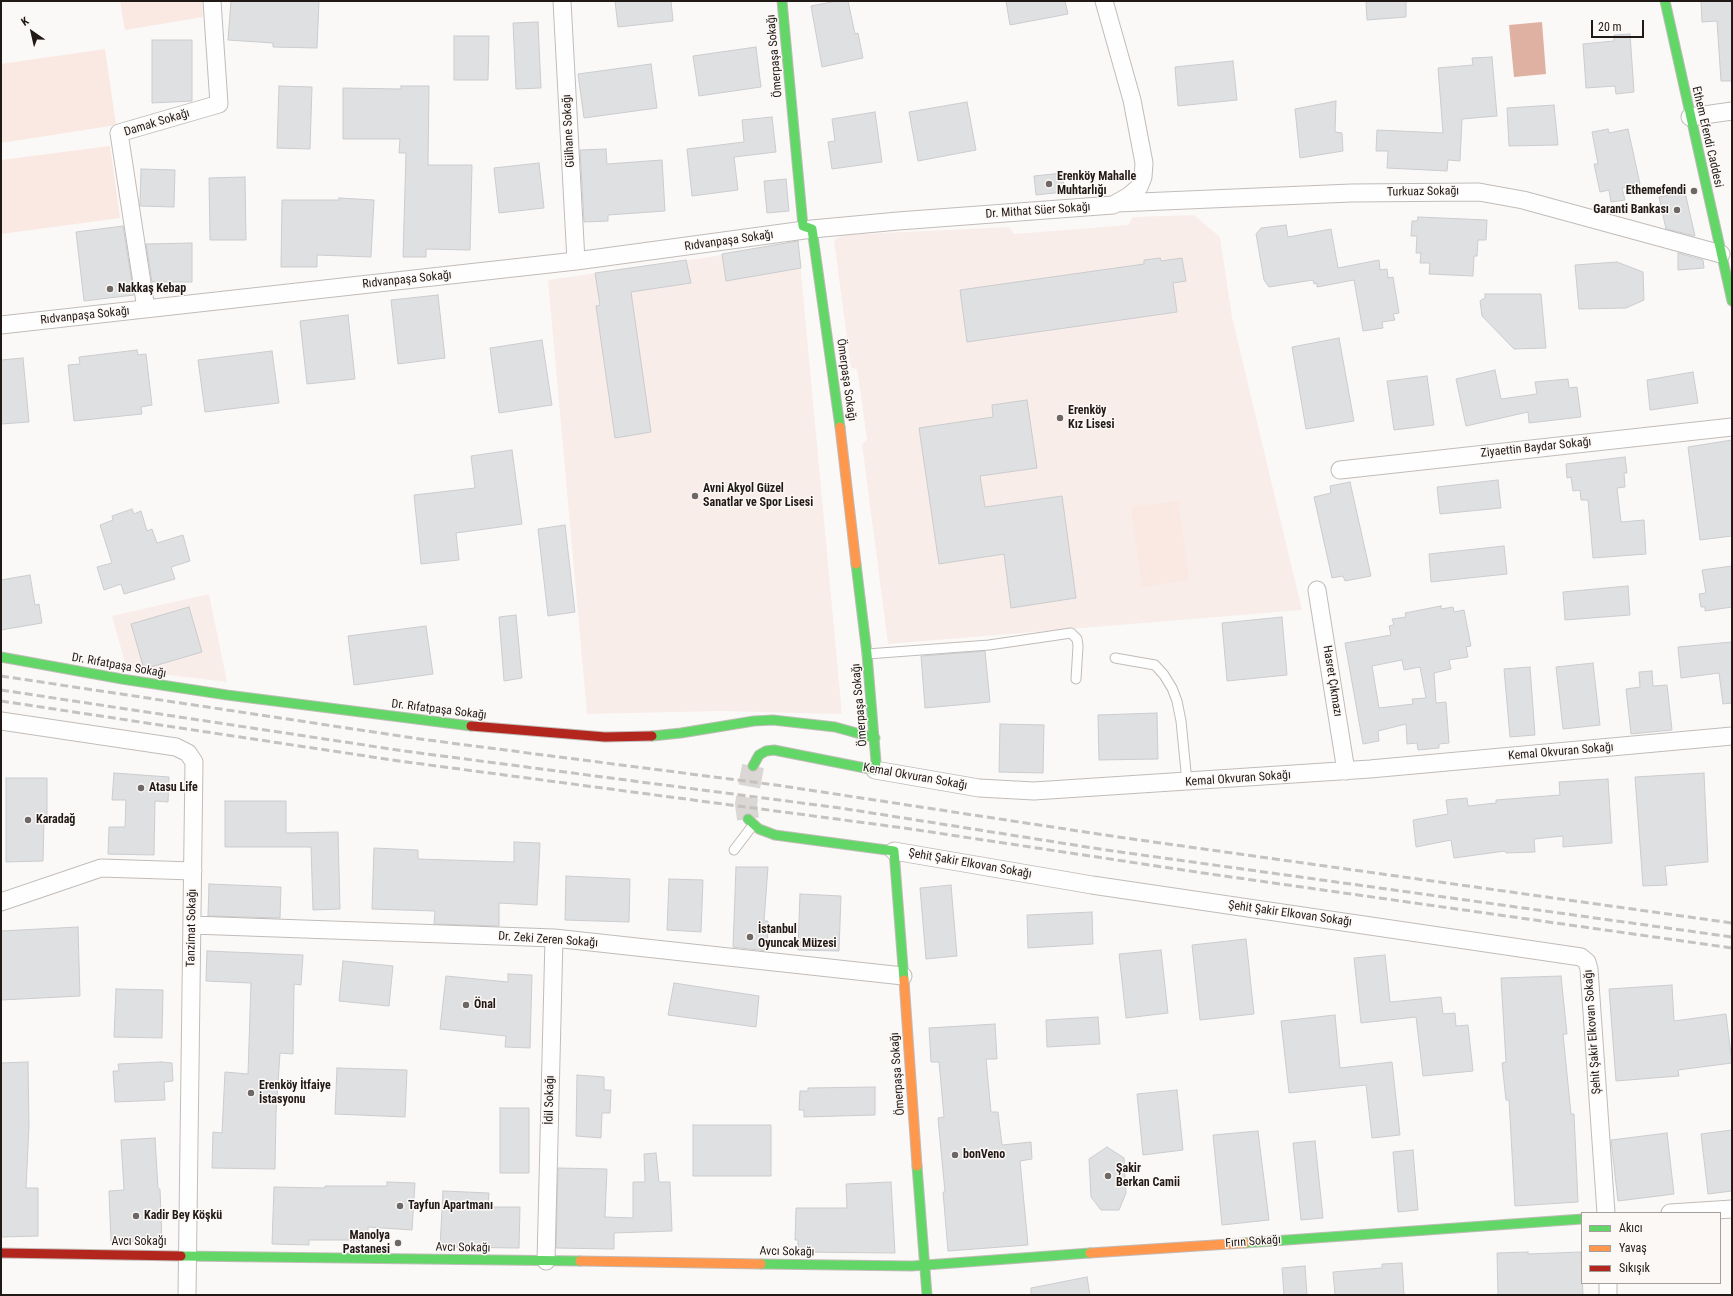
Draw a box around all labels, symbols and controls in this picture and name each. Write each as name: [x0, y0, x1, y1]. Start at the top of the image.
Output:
north arrow: [12, 12, 52, 52]
scale bar: [1593, 12, 1646, 38]
street label: Ömerpaşa Sokağı: [764, 14, 786, 98]
text: K: [19, 15, 31, 29]
text: 20 m: [1598, 20, 1622, 34]
street label: Ethem Efendi Caddesi: [1688, 85, 1726, 189]
street label: Gülhane Sokağı: [560, 94, 578, 168]
street label: Damak Sokağı: [123, 106, 191, 140]
place label: Erenköy Mahalle Muhtarlığı: [1057, 170, 1136, 198]
marker: Erenköy Mahalle Muhtarlığı: [1044, 179, 1054, 189]
street label: Turkuaz Sokağı: [1387, 184, 1459, 200]
place label: Ethemefendi: [1626, 184, 1686, 198]
marker: Ethemefendi: [1689, 186, 1699, 196]
street label: Dr. Mithat Süer Sokağı: [985, 200, 1091, 222]
place label: Garanti Bankası: [1593, 203, 1669, 217]
marker: Garanti Bankası: [1672, 205, 1682, 215]
street label: Rıdvanpaşa Sokağı: [684, 228, 774, 254]
street label: Rıdvanpaşa Sokağı: [362, 268, 452, 292]
place label: Nakkaş Kebap: [118, 282, 186, 296]
marker: Nakkaş Kebap: [105, 284, 115, 294]
street label: Rıdvanpaşa Sokağı: [40, 304, 130, 328]
street label: Ömerpaşa Sokağı: [833, 338, 859, 422]
place label: Erenköy Kız Lisesi: [1068, 404, 1114, 432]
marker: Erenköy Kız Lisesi: [1055, 413, 1065, 423]
street label: Ziyaettin Baydar Sokağı: [1480, 435, 1592, 461]
place label: Avni Akyol Güzel Sanatlar ve Spor Lisesi: [703, 482, 813, 510]
marker: Avni Akyol Güzel Sanatlar ve Spor Lisesi: [690, 491, 700, 501]
street label: Hasret Çıkmazı: [1319, 644, 1345, 718]
street label: Dr. Rıfatpaşa Sokağı: [71, 651, 167, 681]
street label: Ömerpaşa Sokağı: [849, 663, 871, 747]
street label: Dr. Rıfatpaşa Sokağı: [391, 697, 487, 723]
street label: Kemal Okvuran Sokağı: [1508, 740, 1614, 764]
street label: Kemal Okvuran Sokağı: [862, 761, 968, 793]
street label: Kemal Okvuran Sokağı: [1185, 768, 1291, 790]
place label: Atasu Life: [149, 781, 198, 795]
marker: Atasu Life: [136, 783, 146, 793]
place label: Karadağ: [36, 813, 75, 827]
marker: Karadağ: [23, 815, 33, 825]
street label: Şehit Şakir Elkovan Sokağı: [907, 846, 1033, 882]
street label: Tanzimat Sokağı: [184, 889, 200, 967]
street label: Şehit Şakir Elkovan Sokağı: [1227, 898, 1353, 930]
place label: İstanbul Oyuncak Müzesi: [758, 923, 837, 951]
street label: Dr. Zeki Zeren Sokağı: [498, 929, 598, 951]
marker: İstanbul Oyuncak Müzesi: [745, 932, 755, 942]
street label: Şehit Şakir Elkovan Sokağı: [1581, 969, 1605, 1095]
place label: Önal: [474, 998, 496, 1012]
marker: Önal: [461, 1000, 471, 1010]
street label: Ömerpaşa Sokağı: [888, 1032, 908, 1116]
street label: İdil Sokağı: [542, 1075, 558, 1125]
place label: Erenköy İtfaiye İstasyonu: [259, 1079, 331, 1107]
marker: Erenköy İtfaiye İstasyonu: [246, 1088, 256, 1098]
place label: bonVeno: [963, 1148, 1005, 1162]
marker: bonVeno: [950, 1150, 960, 1160]
place label: Şakir Berkan Camii: [1116, 1162, 1180, 1190]
marker: Şakir Berkan Camii: [1103, 1171, 1113, 1181]
place label: Tayfun Apartmanı: [408, 1199, 493, 1213]
marker: Tayfun Apartmanı: [395, 1201, 405, 1211]
place label: Kadir Bey Köşkü: [144, 1209, 222, 1223]
marker: Kadir Bey Köşkü: [131, 1211, 141, 1221]
legend: [1581, 1212, 1721, 1284]
text: Akıcı: [1619, 1221, 1643, 1235]
place label: Manolya Pastanesi: [343, 1229, 390, 1257]
street label: Fırın Sokağı: [1225, 1233, 1281, 1251]
street label: Avcı Sokağı: [112, 1235, 166, 1249]
marker: Manolya Pastanesi: [393, 1238, 403, 1248]
street label: Avcı Sokağı: [435, 1240, 491, 1256]
text: Yavaş: [1619, 1241, 1647, 1255]
street label: Avcı Sokağı: [759, 1244, 815, 1260]
text: Sıkışık: [1619, 1261, 1650, 1275]

